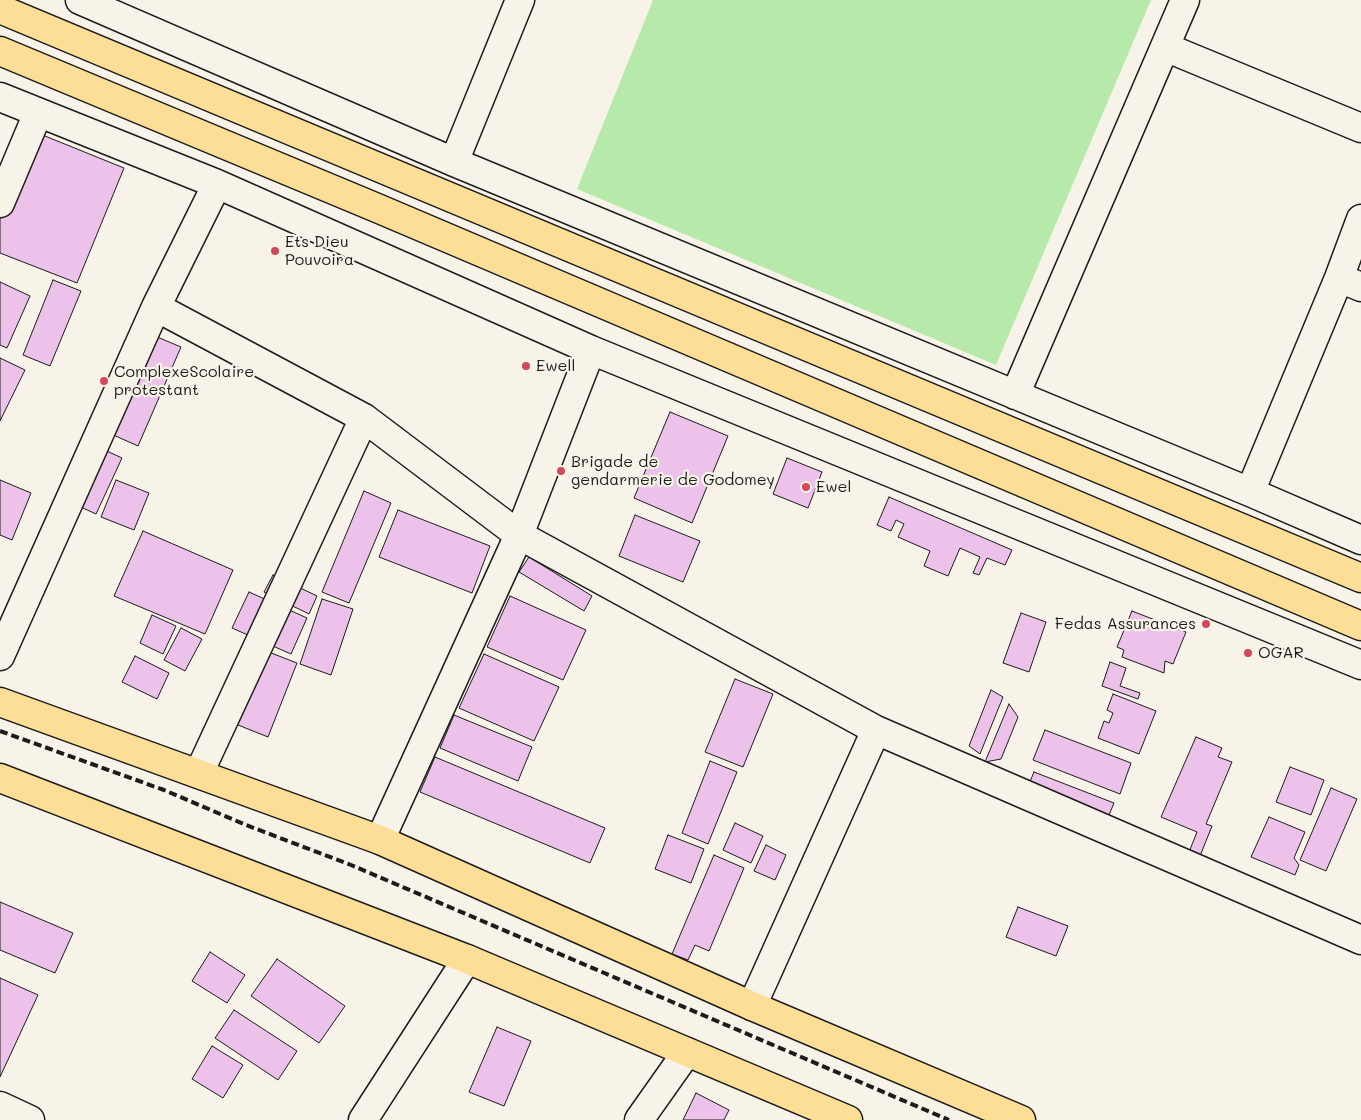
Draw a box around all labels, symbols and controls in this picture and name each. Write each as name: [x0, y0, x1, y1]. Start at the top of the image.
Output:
place label: Ets Dieu Pouvoira: [285, 232, 354, 270]
marker: Ets Dieu Pouvoira: [269, 245, 281, 257]
place label: Ewell: [536, 356, 576, 376]
marker: Ewell: [520, 360, 532, 372]
place label: ComplexeScolaire protestant: [114, 362, 254, 400]
marker: ComplexeScolaire protestant: [98, 375, 110, 387]
place label: Brigade de gendarmerie de Godomey: [571, 452, 775, 490]
marker: Brigade de gendarmerie de Godomey: [555, 465, 567, 477]
place label: Ewel: [816, 477, 852, 497]
marker: Ewel: [800, 481, 812, 493]
place label: Fedas Assurances: [1055, 614, 1196, 634]
marker: Fedas Assurances: [1200, 618, 1212, 630]
place label: OGAR: [1258, 643, 1304, 663]
marker: OGAR: [1242, 647, 1254, 659]

